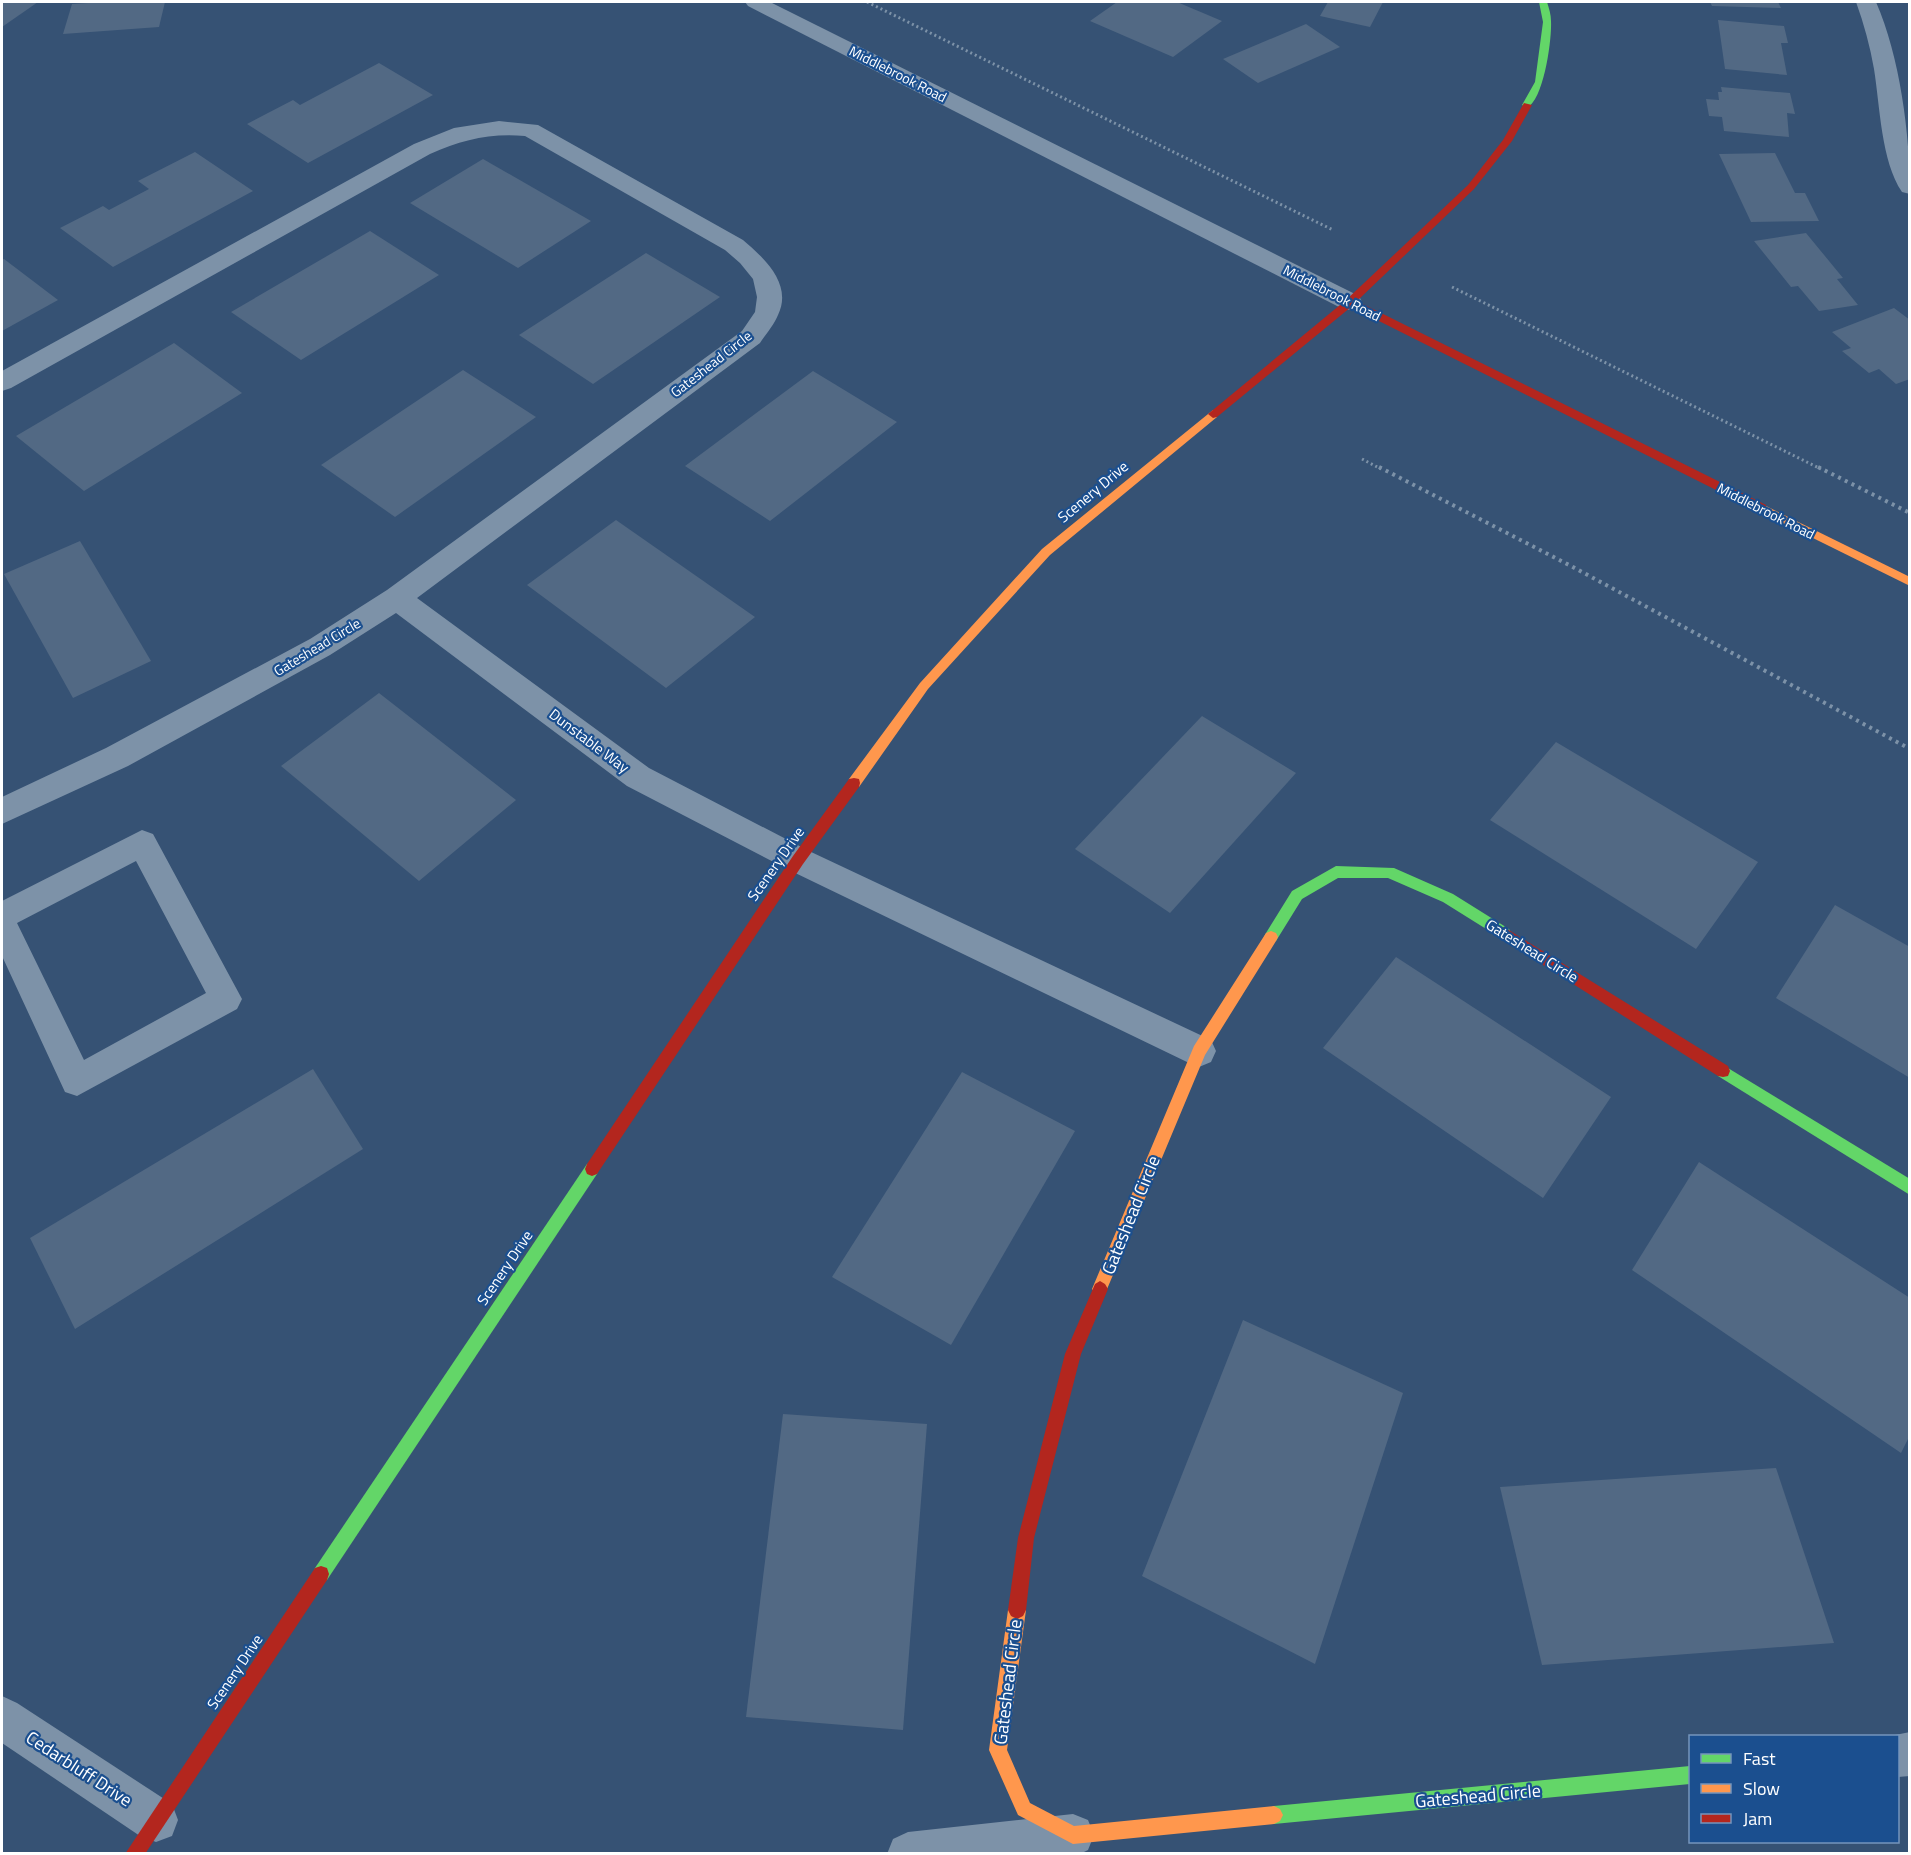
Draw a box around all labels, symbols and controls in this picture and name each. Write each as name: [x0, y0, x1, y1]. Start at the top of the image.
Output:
street label: Middlebrook Road: [846, 40, 951, 107]
street label: Middlebrook Road: [1280, 259, 1385, 326]
street label: Gateshead Circle: [666, 325, 756, 402]
street label: Scenery Drive: [1052, 455, 1133, 528]
street label: Middlebrook Road: [1714, 477, 1819, 544]
street label: Gateshead Circle: [269, 612, 364, 681]
street label: Dunstable Way: [544, 703, 634, 779]
street label: Scenery Drive: [741, 822, 810, 906]
street label: Gateshead Circle: [1482, 913, 1583, 988]
street label: Gateshead Circle: [1094, 1151, 1167, 1278]
street label: Scenery Drive: [471, 1226, 538, 1310]
street label: Gateshead Circle: [986, 1618, 1029, 1746]
street label: Scenery Drive: [201, 1630, 268, 1714]
street label: Cedarbluff Drive: [21, 1724, 138, 1813]
legend: [1689, 1735, 1899, 1843]
text: Fast: [1743, 1745, 1776, 1772]
text: Slow: [1743, 1775, 1780, 1802]
street label: Gateshead Circle: [1414, 1777, 1542, 1814]
text: Jam: [1743, 1805, 1772, 1832]

